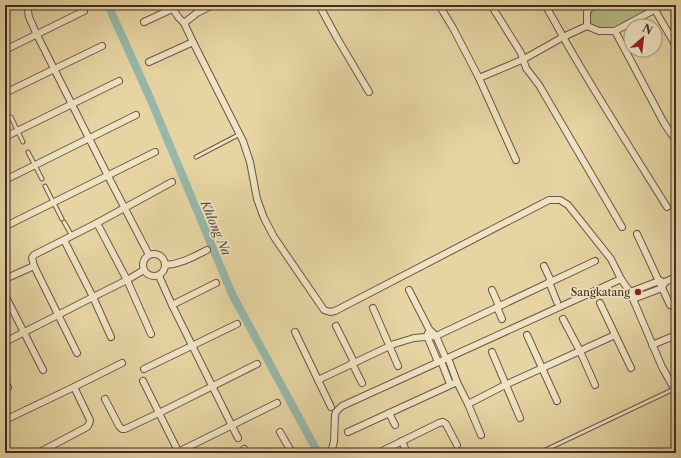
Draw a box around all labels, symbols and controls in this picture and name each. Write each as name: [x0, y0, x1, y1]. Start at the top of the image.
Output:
north arrow: [623, 18, 663, 58]
text: N: [640, 21, 656, 38]
water label: Khlong Na: [197, 197, 234, 258]
place label: Sangkatang: [571, 285, 630, 299]
marker: Sangkatang: [633, 287, 643, 297]

